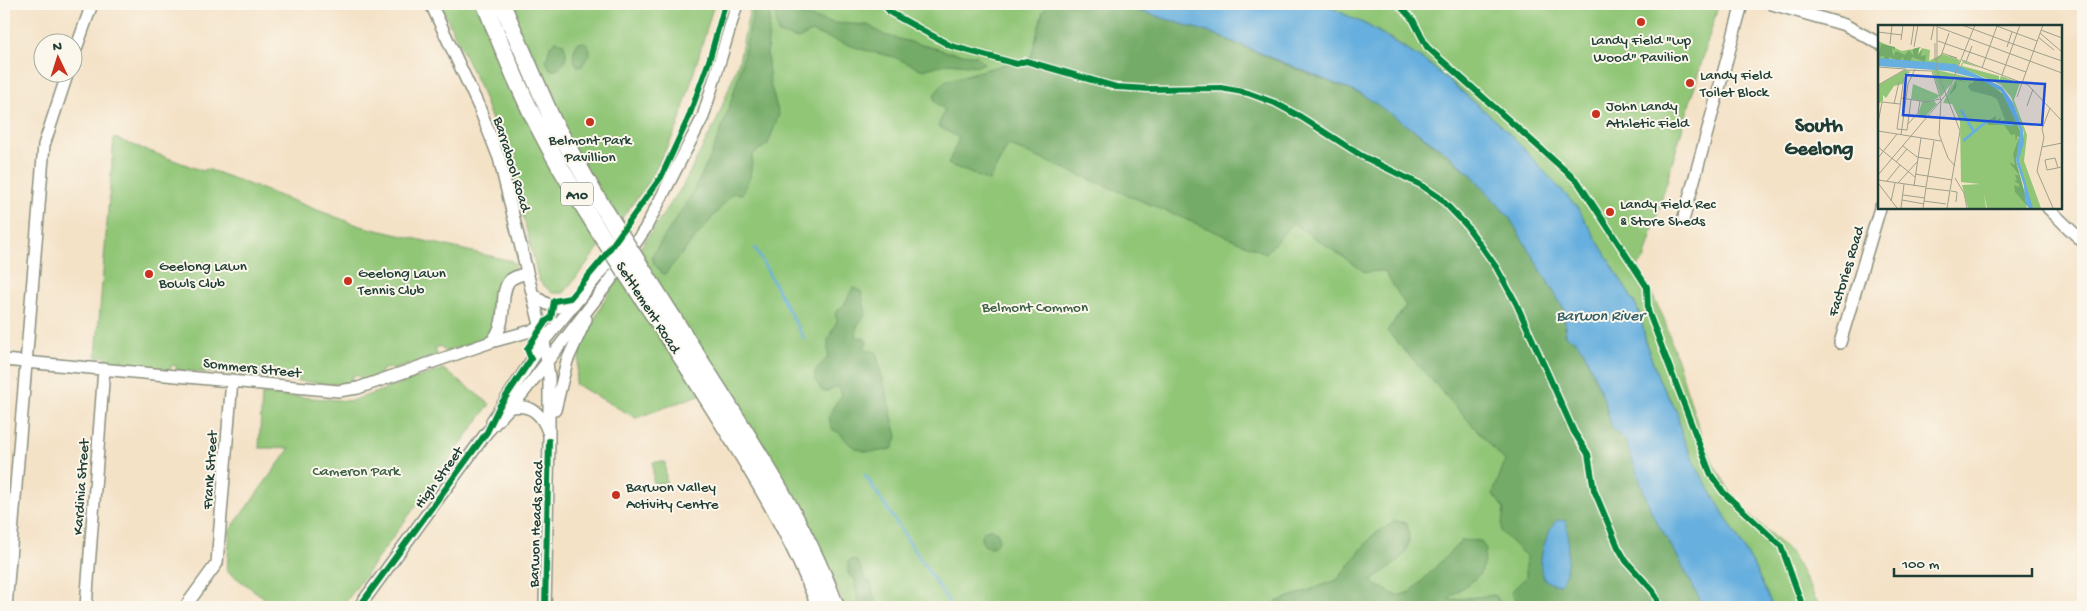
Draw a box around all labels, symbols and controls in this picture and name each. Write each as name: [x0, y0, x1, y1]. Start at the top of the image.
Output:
marker: Landy Field "wp Wood" Pavilion: [1635, 16, 1647, 28]
inset map: [1878, 25, 2062, 209]
north arrow: [32, 32, 82, 82]
place label: Landy Field "wp Wood" Pavilion: [1591, 32, 1692, 67]
text: N: [52, 39, 62, 56]
place label: Landy Field Toilet Block: [1699, 67, 1773, 102]
marker: Landy Field Toilet Block: [1684, 77, 1696, 89]
place label: John Landy Athletic Field: [1606, 98, 1690, 133]
marker: John Landy Athletic Field: [1590, 108, 1602, 120]
street label: Barrabool Road: [488, 114, 534, 215]
marker: Belmont Park Pavillion: [584, 116, 596, 128]
district label: South Geelong: [1785, 116, 1853, 162]
place label: Belmont Park Pavillion: [548, 132, 633, 167]
road number: A10: [561, 182, 593, 205]
place label: Landy Field Rec & Store Sheds: [1620, 196, 1717, 231]
marker: Landy Field Rec & Store Sheds: [1604, 206, 1616, 218]
street label: Factories Road: [1824, 223, 1869, 320]
place label: Geelong Lawn Bowls Club: [158, 258, 247, 293]
street label: Settlement Road: [611, 259, 684, 358]
place label: Geelong Lawn Tennis Club: [357, 265, 446, 300]
marker: Geelong Lawn Bowls Club: [143, 268, 155, 280]
marker: Geelong Lawn Tennis Club: [342, 275, 354, 287]
park label: Belmont Common: [981, 299, 1088, 317]
water label: Barwon River: [1556, 308, 1647, 327]
street label: Sommers Street: [202, 355, 303, 383]
street label: Frank Street: [199, 428, 223, 511]
street label: Kardinia Street: [70, 437, 94, 536]
street label: High Street: [411, 442, 469, 513]
street label: Barwon Heads Road: [526, 459, 548, 589]
park label: Cameron Park: [312, 463, 401, 481]
place label: Barwon Valley Activity Centre: [625, 479, 719, 514]
marker: Barwon Valley Activity Centre: [610, 489, 622, 501]
scale bar: [1894, 546, 2032, 578]
text: 100 m: [1901, 556, 1940, 574]

